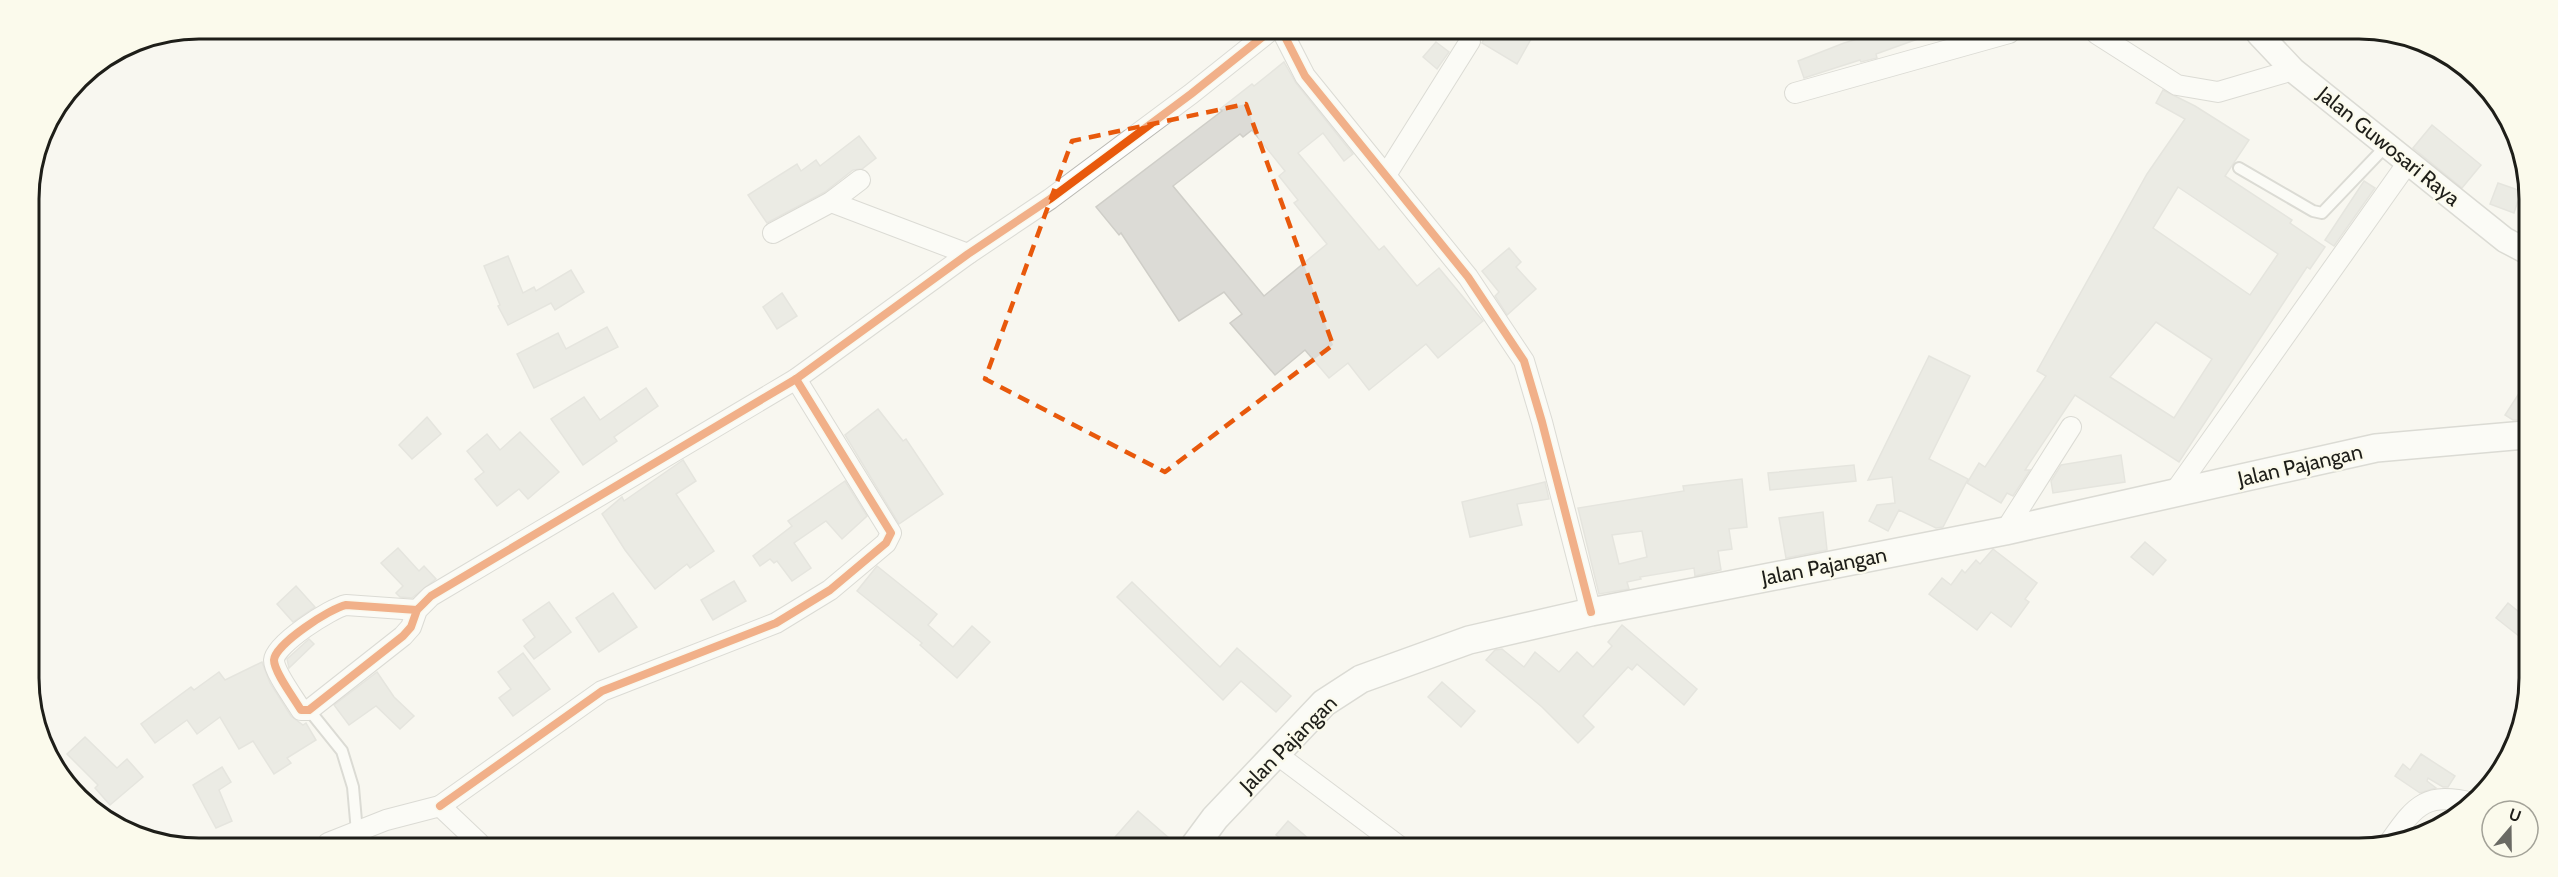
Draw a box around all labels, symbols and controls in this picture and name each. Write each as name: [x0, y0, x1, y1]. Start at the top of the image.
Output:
street label: Jalan Guwosari Raya: [2312, 80, 2465, 211]
street label: Jalan Pajangan: [2234, 439, 2365, 493]
street label: Jalan Pajangan: [1758, 542, 1889, 592]
street label: Jalan Pajangan: [1234, 690, 1342, 799]
north arrow: [2480, 799, 2540, 859]
text: U: [2506, 804, 2524, 826]

